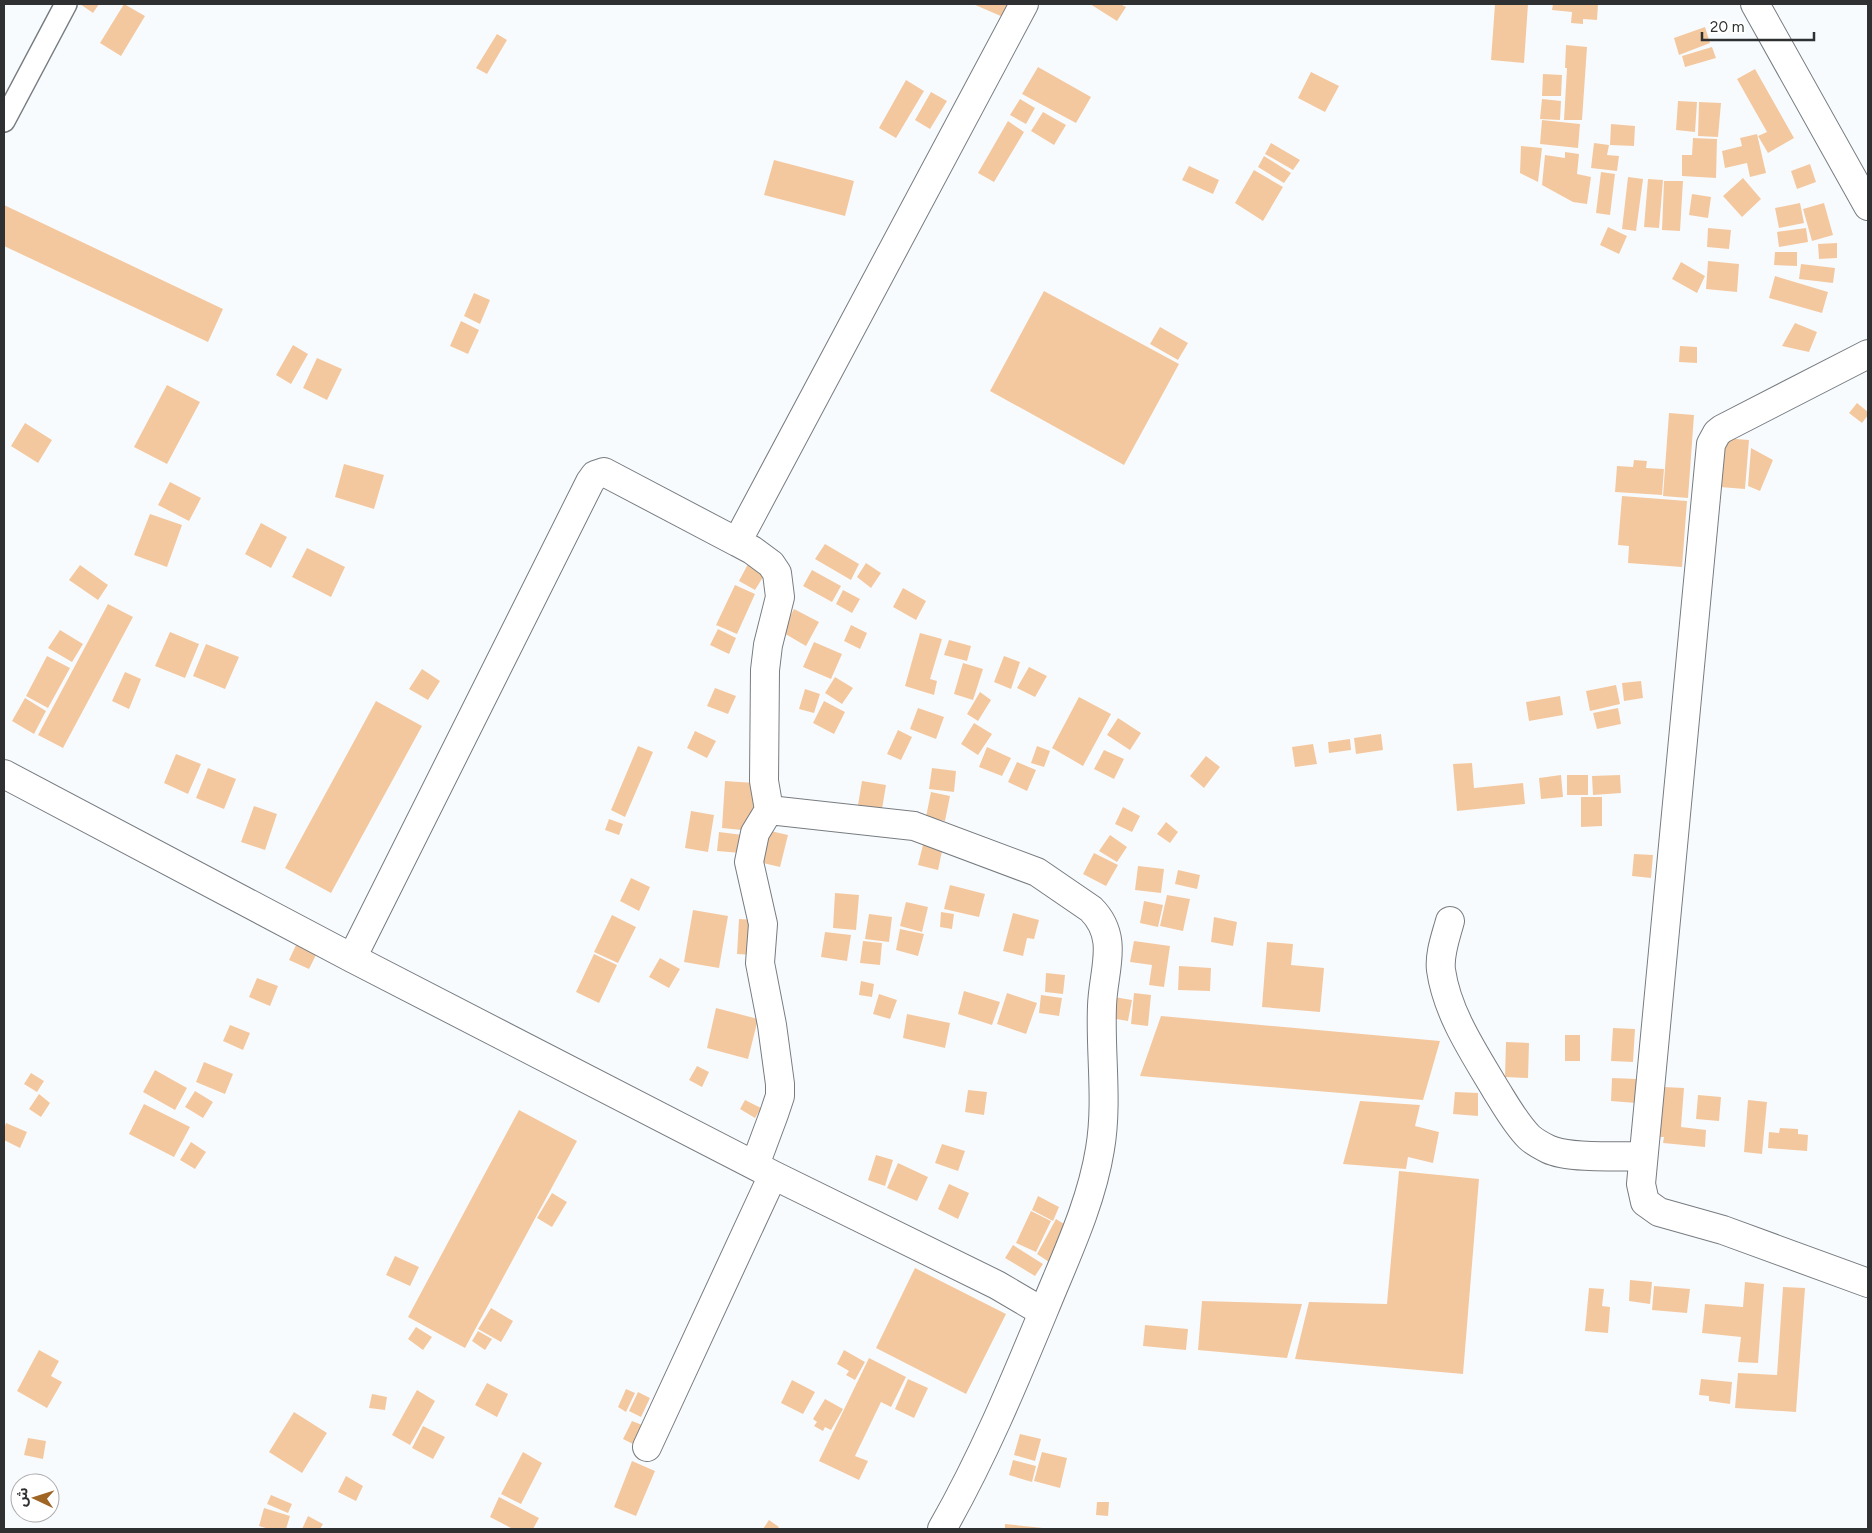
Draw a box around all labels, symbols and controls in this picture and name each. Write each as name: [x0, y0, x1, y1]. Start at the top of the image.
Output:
scale bar: [1702, 10, 1814, 42]
text: 20 m: [1710, 18, 1744, 36]
north arrow: [10, 1473, 60, 1523]
text: ش: [13, 1487, 32, 1507]

